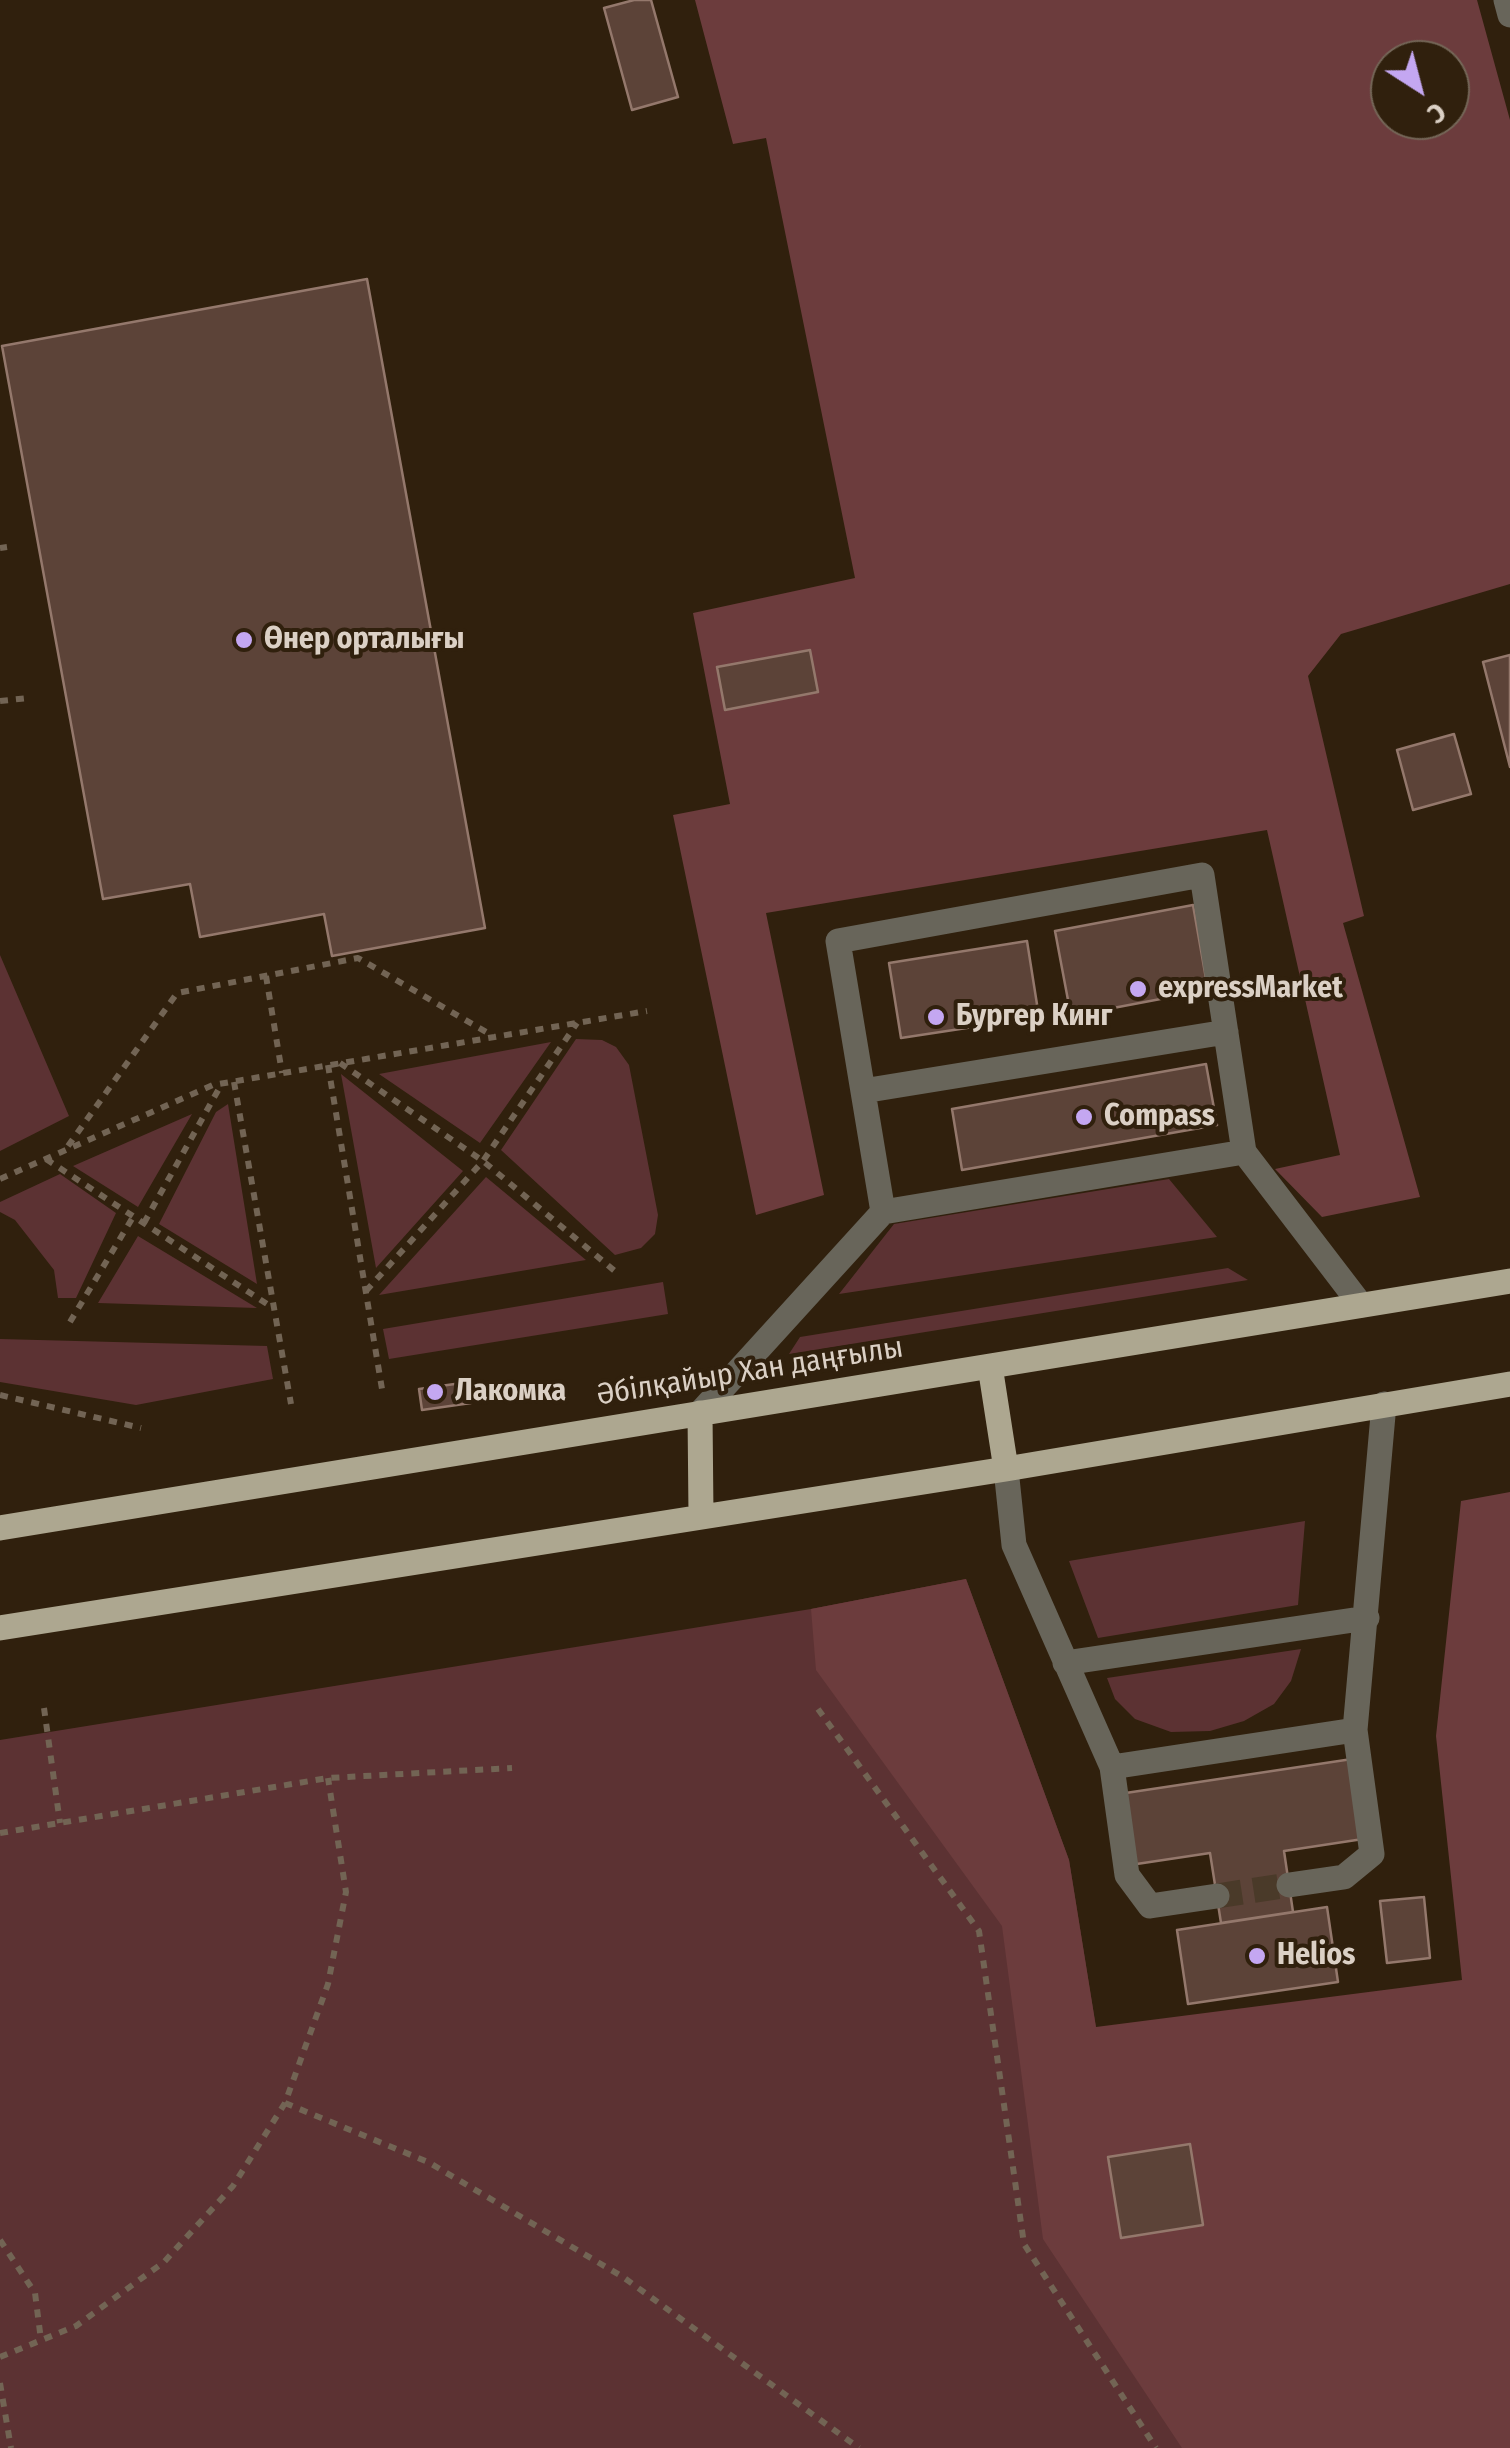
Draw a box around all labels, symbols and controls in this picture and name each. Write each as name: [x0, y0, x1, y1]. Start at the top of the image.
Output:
north arrow: [1370, 40, 1470, 140]
text: С: [1421, 95, 1452, 131]
place label: Өнер орталығы: [264, 622, 464, 658]
marker: Өнер орталығы: [233, 629, 255, 651]
place label: expressMarket: [1158, 971, 1343, 1007]
marker: expressMarket: [1127, 978, 1149, 1000]
place label: Бургер Кинг: [956, 999, 1112, 1035]
marker: Бургер Кинг: [925, 1006, 947, 1028]
place label: Compass: [1104, 1099, 1215, 1135]
marker: Compass: [1073, 1106, 1095, 1128]
street label: Әбілқайыр Хан даңғылы: [594, 1330, 906, 1414]
place label: Лакомка: [455, 1374, 566, 1410]
marker: Лакомка: [424, 1381, 446, 1403]
place label: Helios: [1277, 1938, 1355, 1974]
marker: Helios: [1246, 1945, 1268, 1967]

